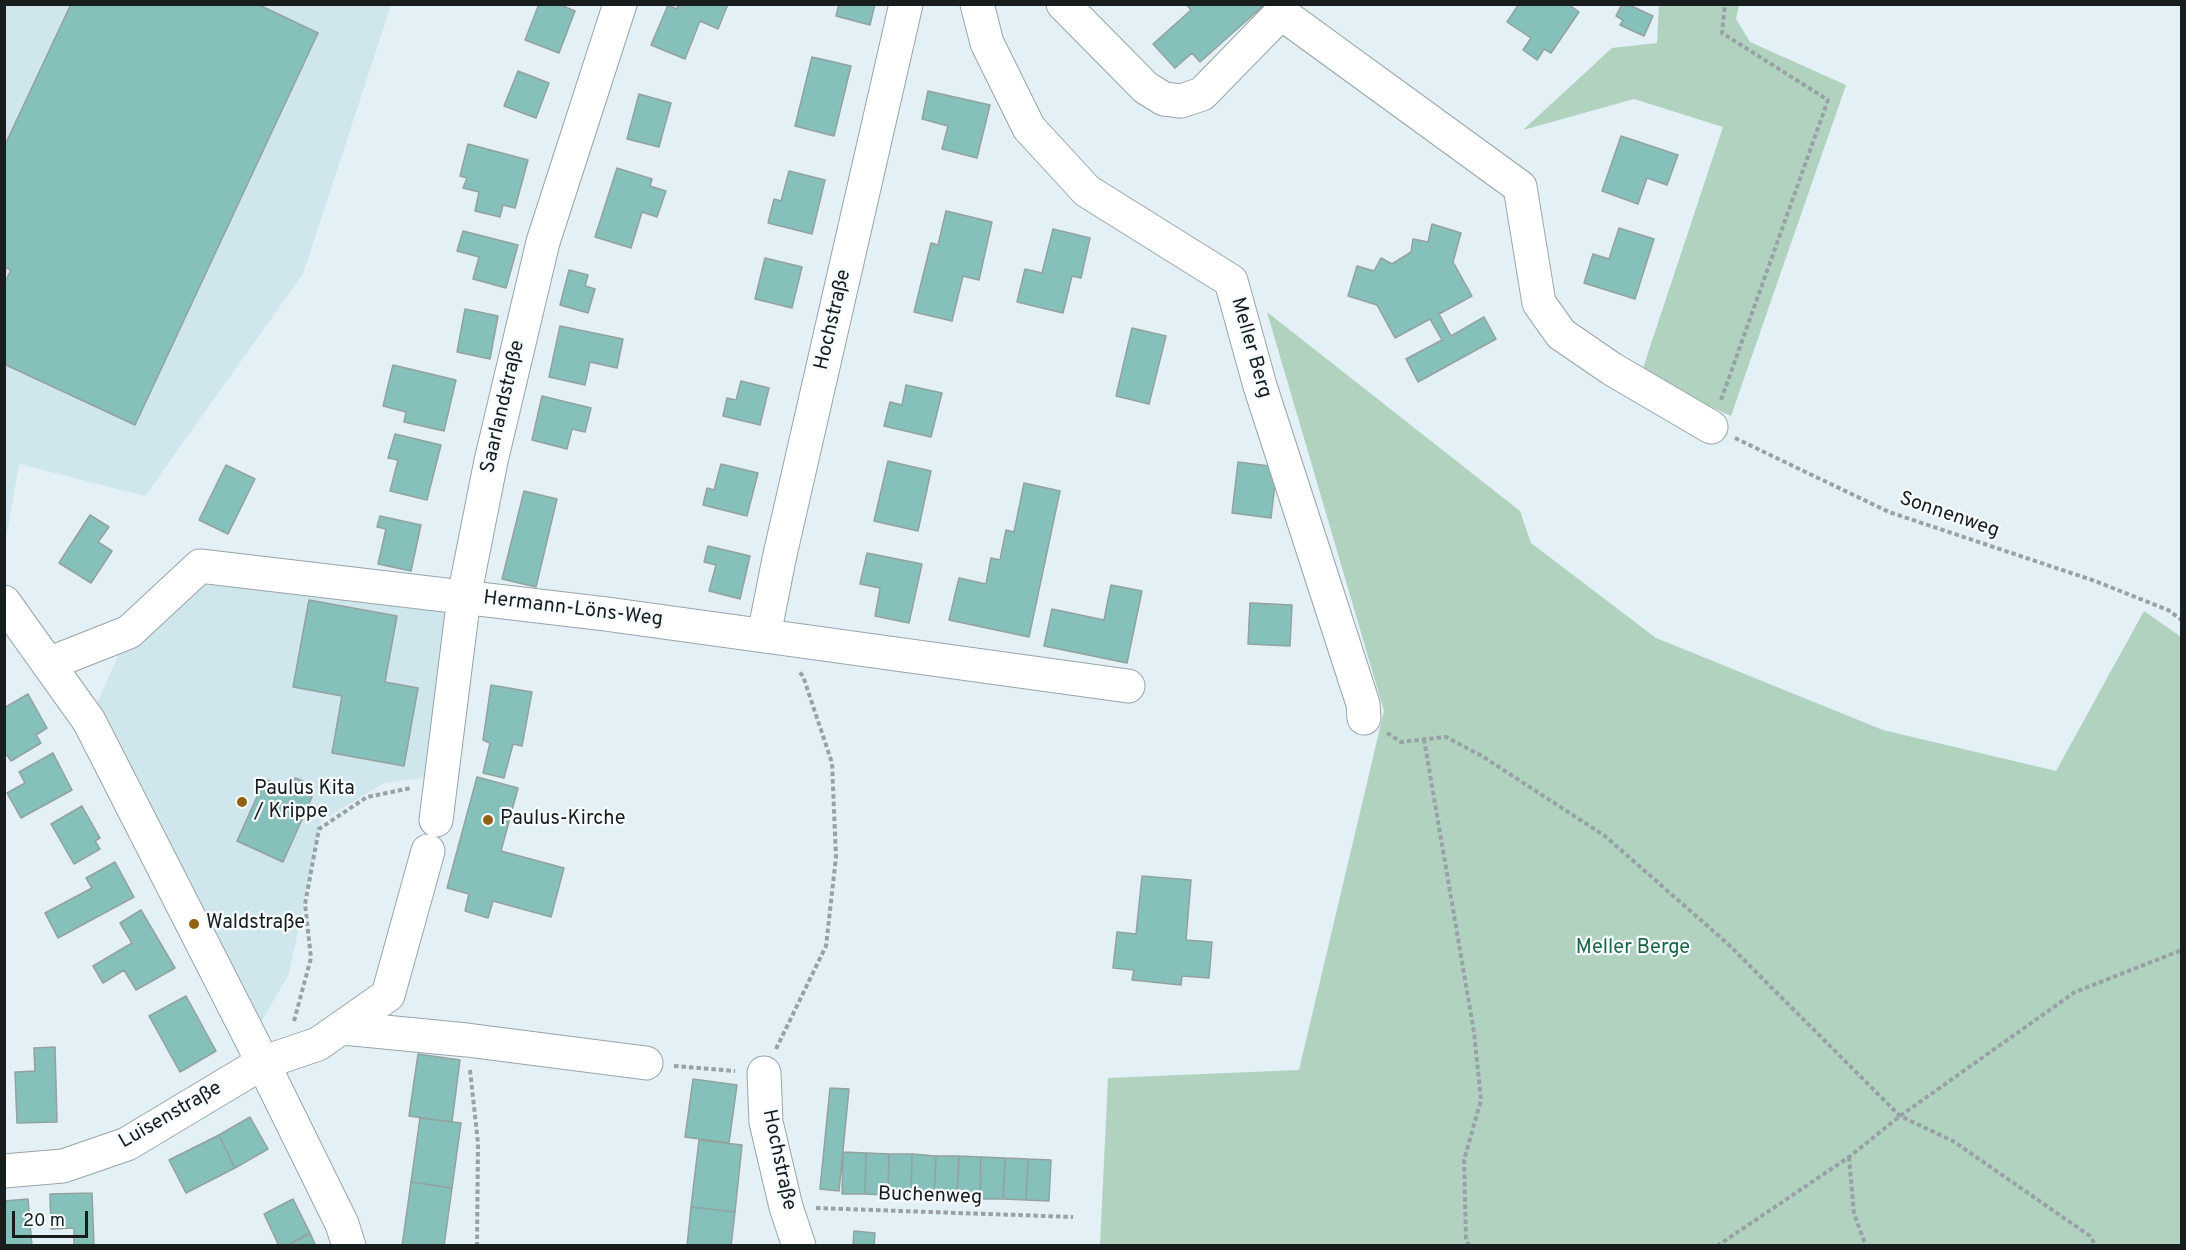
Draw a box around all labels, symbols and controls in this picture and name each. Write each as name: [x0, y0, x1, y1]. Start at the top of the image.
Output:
street label: Hochstraße: [811, 267, 857, 373]
street label: Meller Berg: [1224, 295, 1276, 401]
street label: Saarlandstraße: [477, 338, 531, 476]
street label: Sonnenweg: [1896, 488, 2002, 544]
street label: Hermann-Löns-Weg: [482, 587, 664, 633]
place label: Paulus Kita / Krippe: [254, 778, 355, 825]
marker: Paulus Kita / Krippe: [235, 795, 249, 809]
place label: Paulus-Kirche: [500, 808, 625, 832]
marker: Paulus-Kirche: [481, 813, 495, 827]
place label: Waldstraße: [206, 912, 305, 936]
marker: Waldstraße: [187, 917, 201, 931]
park label: Meller Berge: [1576, 937, 1690, 961]
street label: Luisenstraße: [115, 1077, 227, 1155]
street label: Hochstraße: [756, 1107, 800, 1213]
street label: Buchenweg: [877, 1183, 983, 1211]
scale bar: [15, 1199, 92, 1237]
text: 20 m: [23, 1210, 65, 1233]

